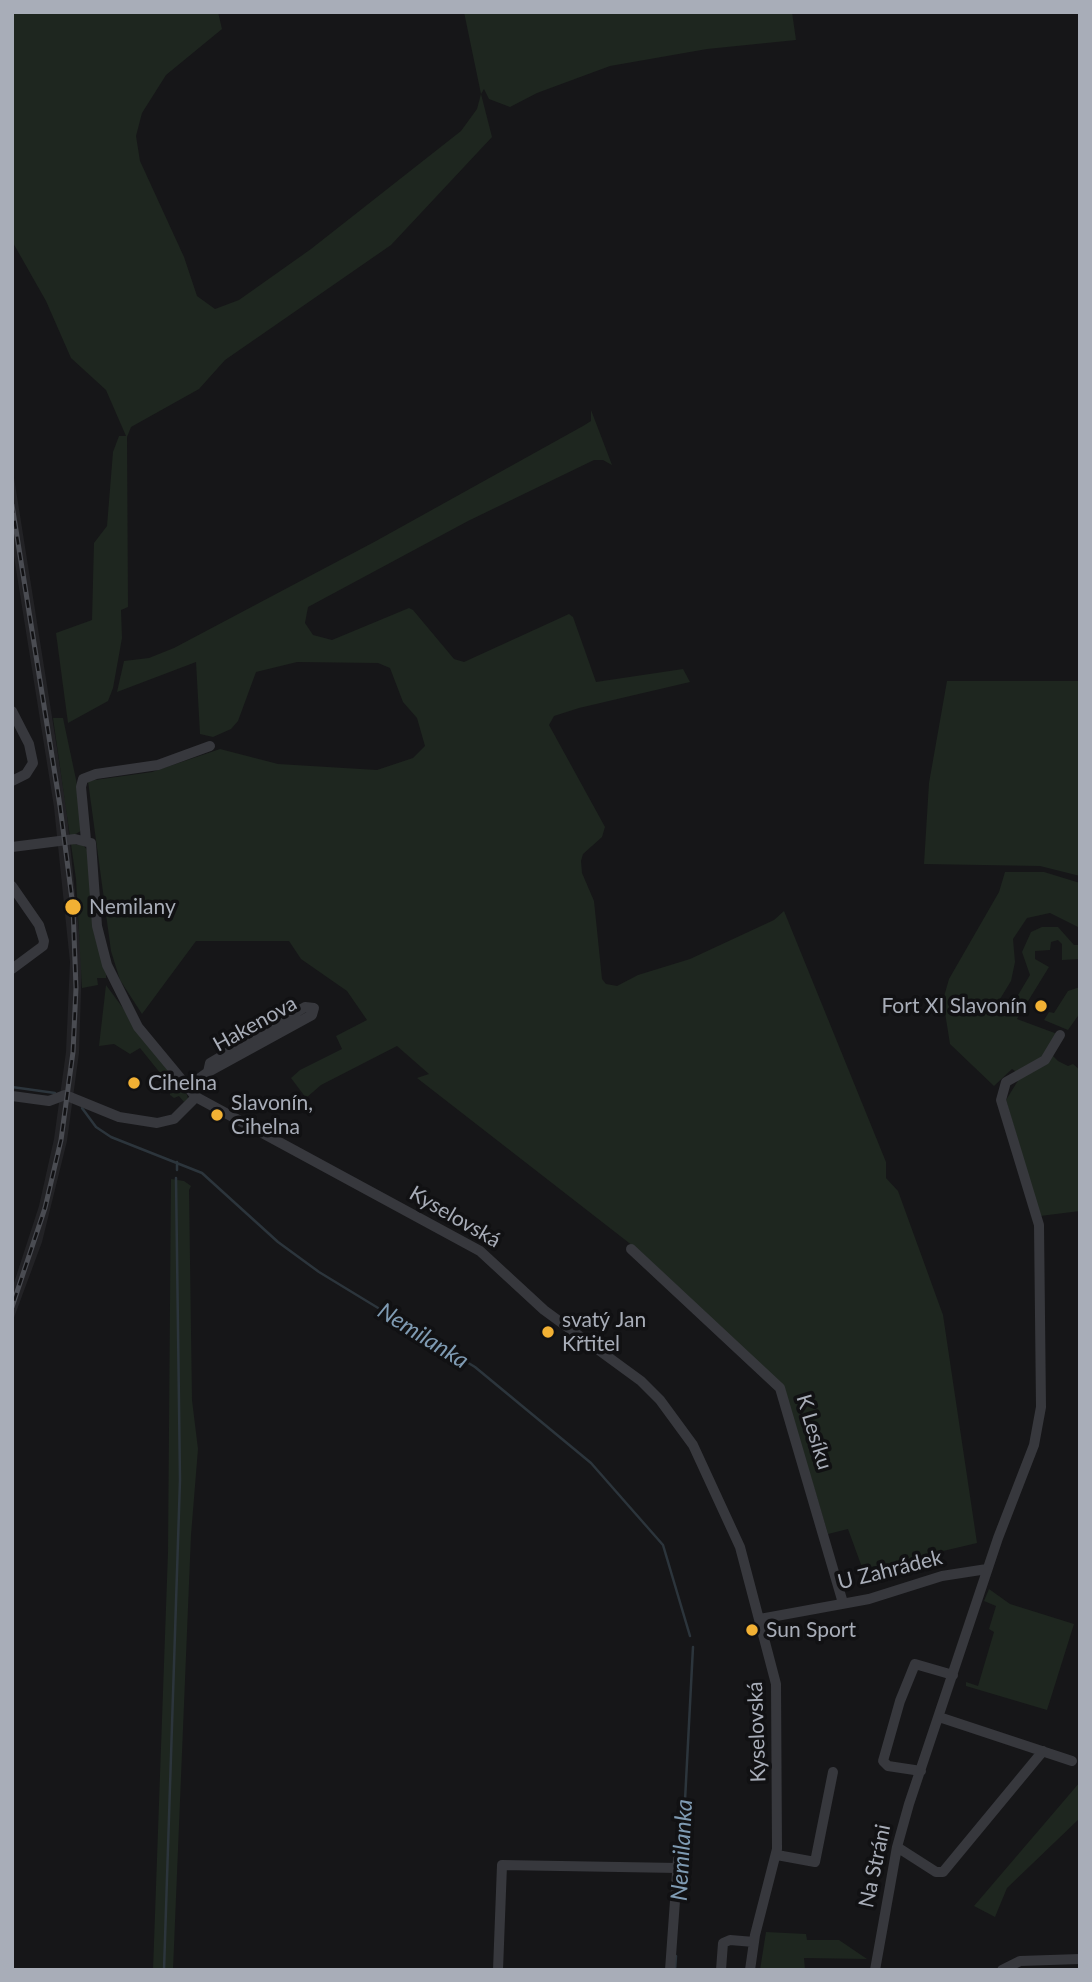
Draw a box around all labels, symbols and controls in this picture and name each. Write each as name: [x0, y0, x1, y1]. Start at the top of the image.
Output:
place label: Nemilany: [89, 894, 176, 920]
marker: Nemilany: [63, 897, 83, 917]
street label: Hakenova: [209, 991, 301, 1057]
place label: Fort XI Slavonín: [881, 993, 1027, 1019]
marker: Fort XI Slavonín: [1033, 998, 1049, 1014]
place label: Cihelna: [148, 1070, 217, 1096]
marker: Cihelna: [126, 1075, 142, 1091]
place label: Slavonín, Cihelna: [231, 1090, 313, 1140]
marker: Slavonín, Cihelna: [209, 1107, 225, 1123]
street label: Kyselovská: [405, 1181, 505, 1253]
water label: Nemilanka: [373, 1297, 473, 1375]
place label: svatý Jan Křtitel: [562, 1307, 646, 1357]
marker: svatý Jan Křtitel: [540, 1324, 556, 1340]
street label: K Lesíku: [791, 1391, 837, 1473]
street label: U Zahrádek: [835, 1545, 945, 1595]
place label: Sun Sport: [766, 1617, 856, 1643]
marker: Sun Sport: [744, 1622, 760, 1638]
street label: Kyselovská: [743, 1681, 771, 1783]
water label: Nemilanka: [666, 1799, 698, 1901]
street label: Na Stráni: [854, 1822, 896, 1910]

